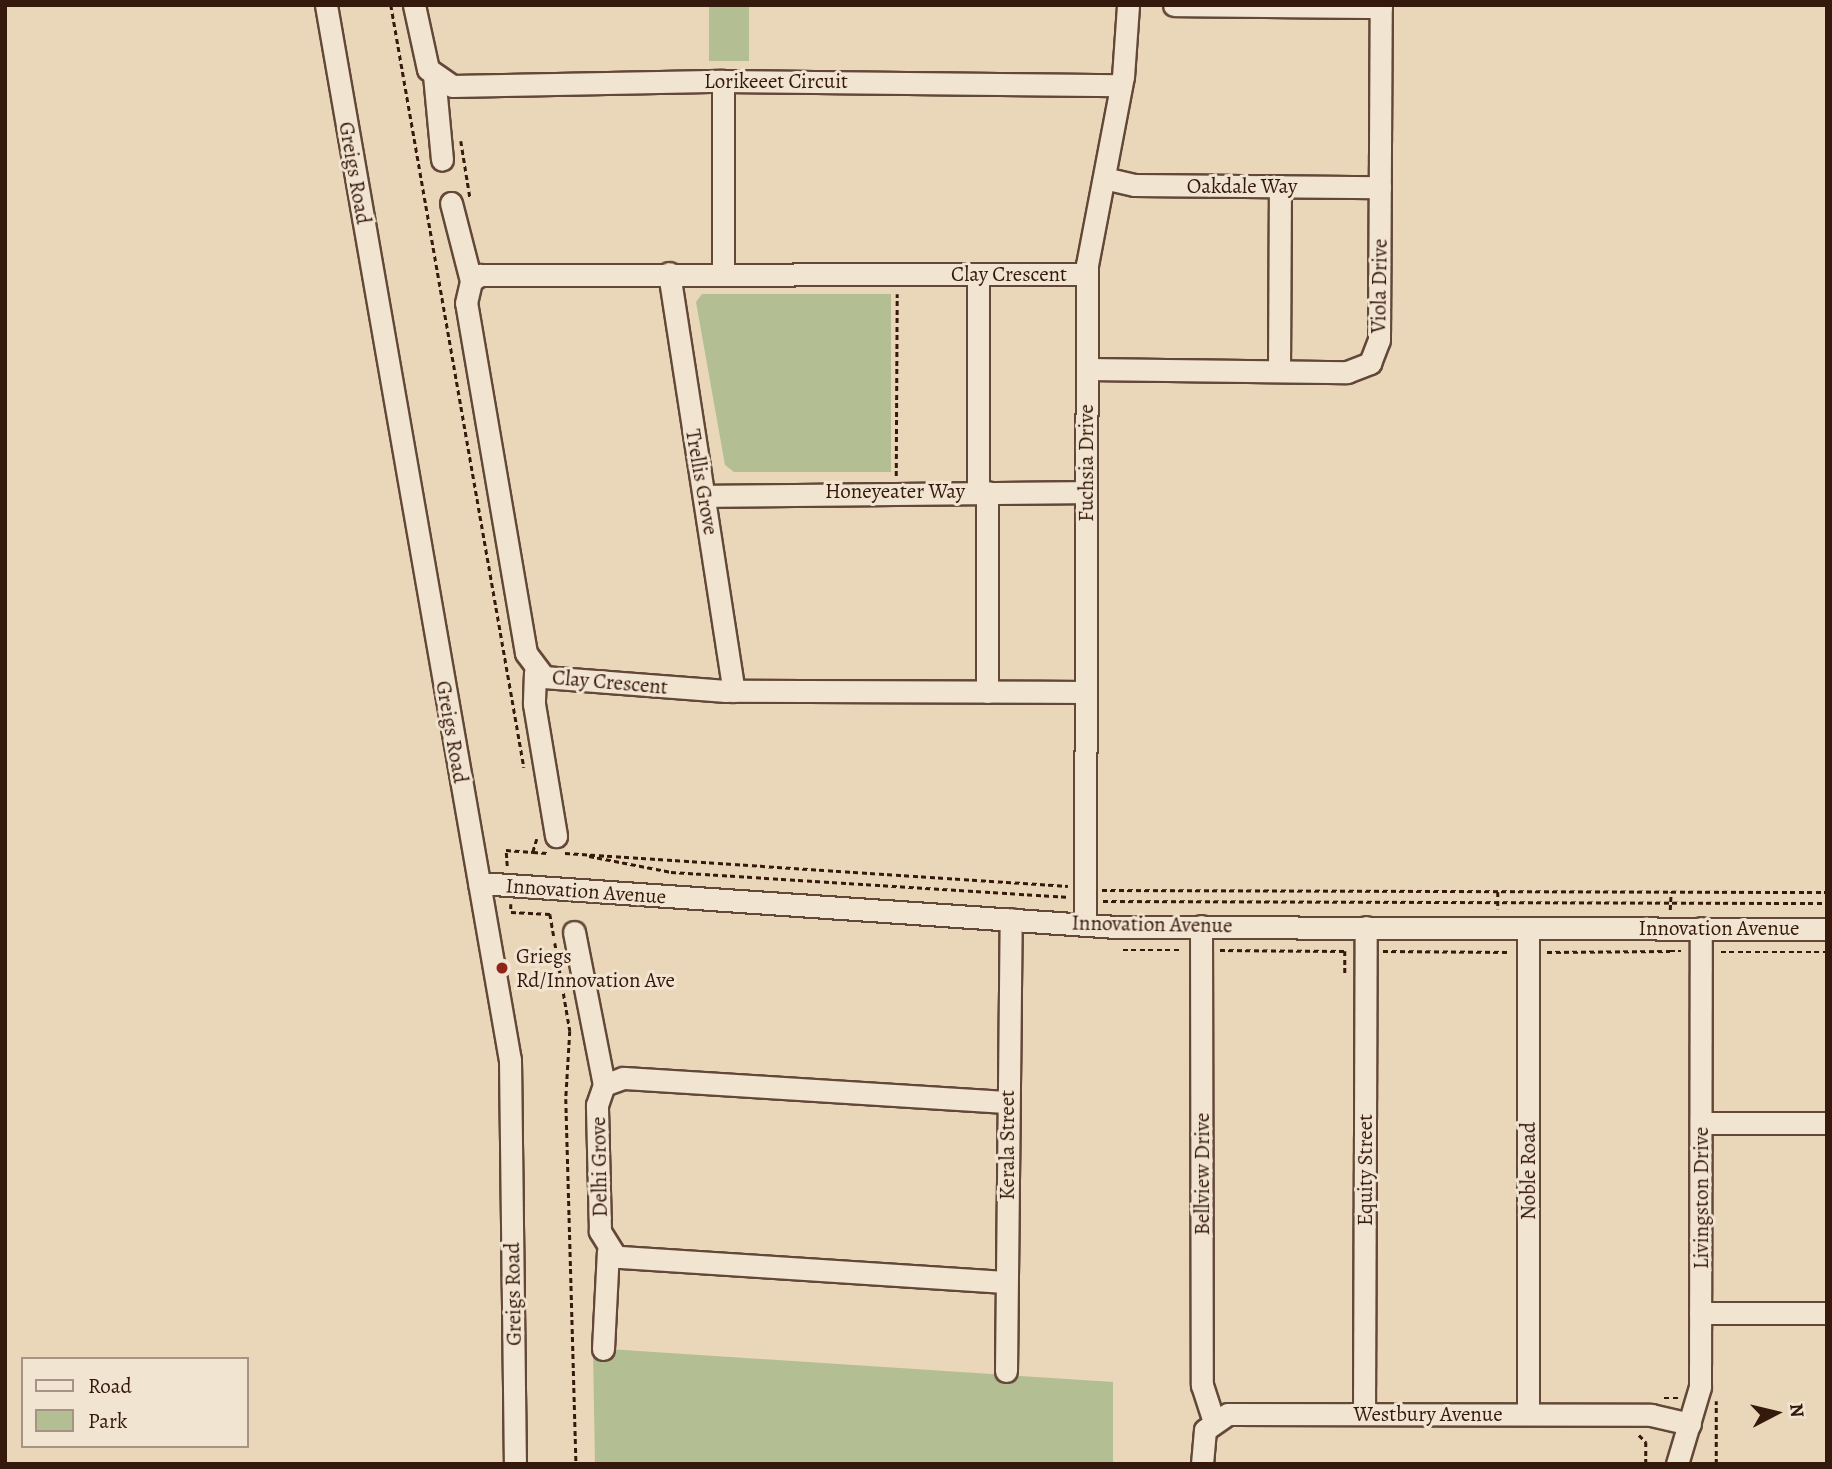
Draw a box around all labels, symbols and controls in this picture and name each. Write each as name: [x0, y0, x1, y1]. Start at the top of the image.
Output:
street label: Lorikeeet Circuit: [704, 68, 848, 94]
street label: Greigs Road: [334, 120, 376, 226]
street label: Oakdale Way: [1187, 173, 1297, 199]
street label: Viola Drive: [1366, 239, 1392, 333]
street label: Clay Crescent: [951, 261, 1067, 287]
street label: Fuchsia Drive: [1073, 404, 1099, 522]
street label: Trellis Grove: [680, 427, 724, 537]
street label: Honeyeater Way: [825, 478, 965, 504]
street label: Clay Crescent: [551, 664, 669, 700]
street label: Greigs Road: [431, 679, 473, 785]
street label: Innovation Avenue: [505, 873, 667, 909]
street label: Innovation Avenue: [1071, 910, 1233, 938]
street label: Innovation Avenue: [1639, 915, 1799, 941]
place label: Griegs Rd/Innovation Ave: [516, 943, 675, 993]
marker: Griegs Rd/Innovation Ave: [494, 960, 510, 976]
street label: Kerala Street: [994, 1090, 1020, 1200]
street label: Bellview Drive: [1189, 1113, 1215, 1235]
street label: Equity Street: [1352, 1114, 1378, 1226]
street label: Delhi Grove: [586, 1117, 612, 1217]
street label: Noble Road: [1515, 1122, 1541, 1220]
street label: Livingston Drive: [1688, 1127, 1714, 1269]
street label: Greigs Road: [499, 1242, 527, 1346]
legend: [21, 1357, 248, 1448]
text: Road: [88, 1372, 132, 1400]
north arrow: [1741, 1378, 1811, 1448]
street label: Westbury Avenue: [1353, 1401, 1503, 1427]
text: N: [1783, 1402, 1811, 1419]
text: Park: [88, 1407, 127, 1435]

